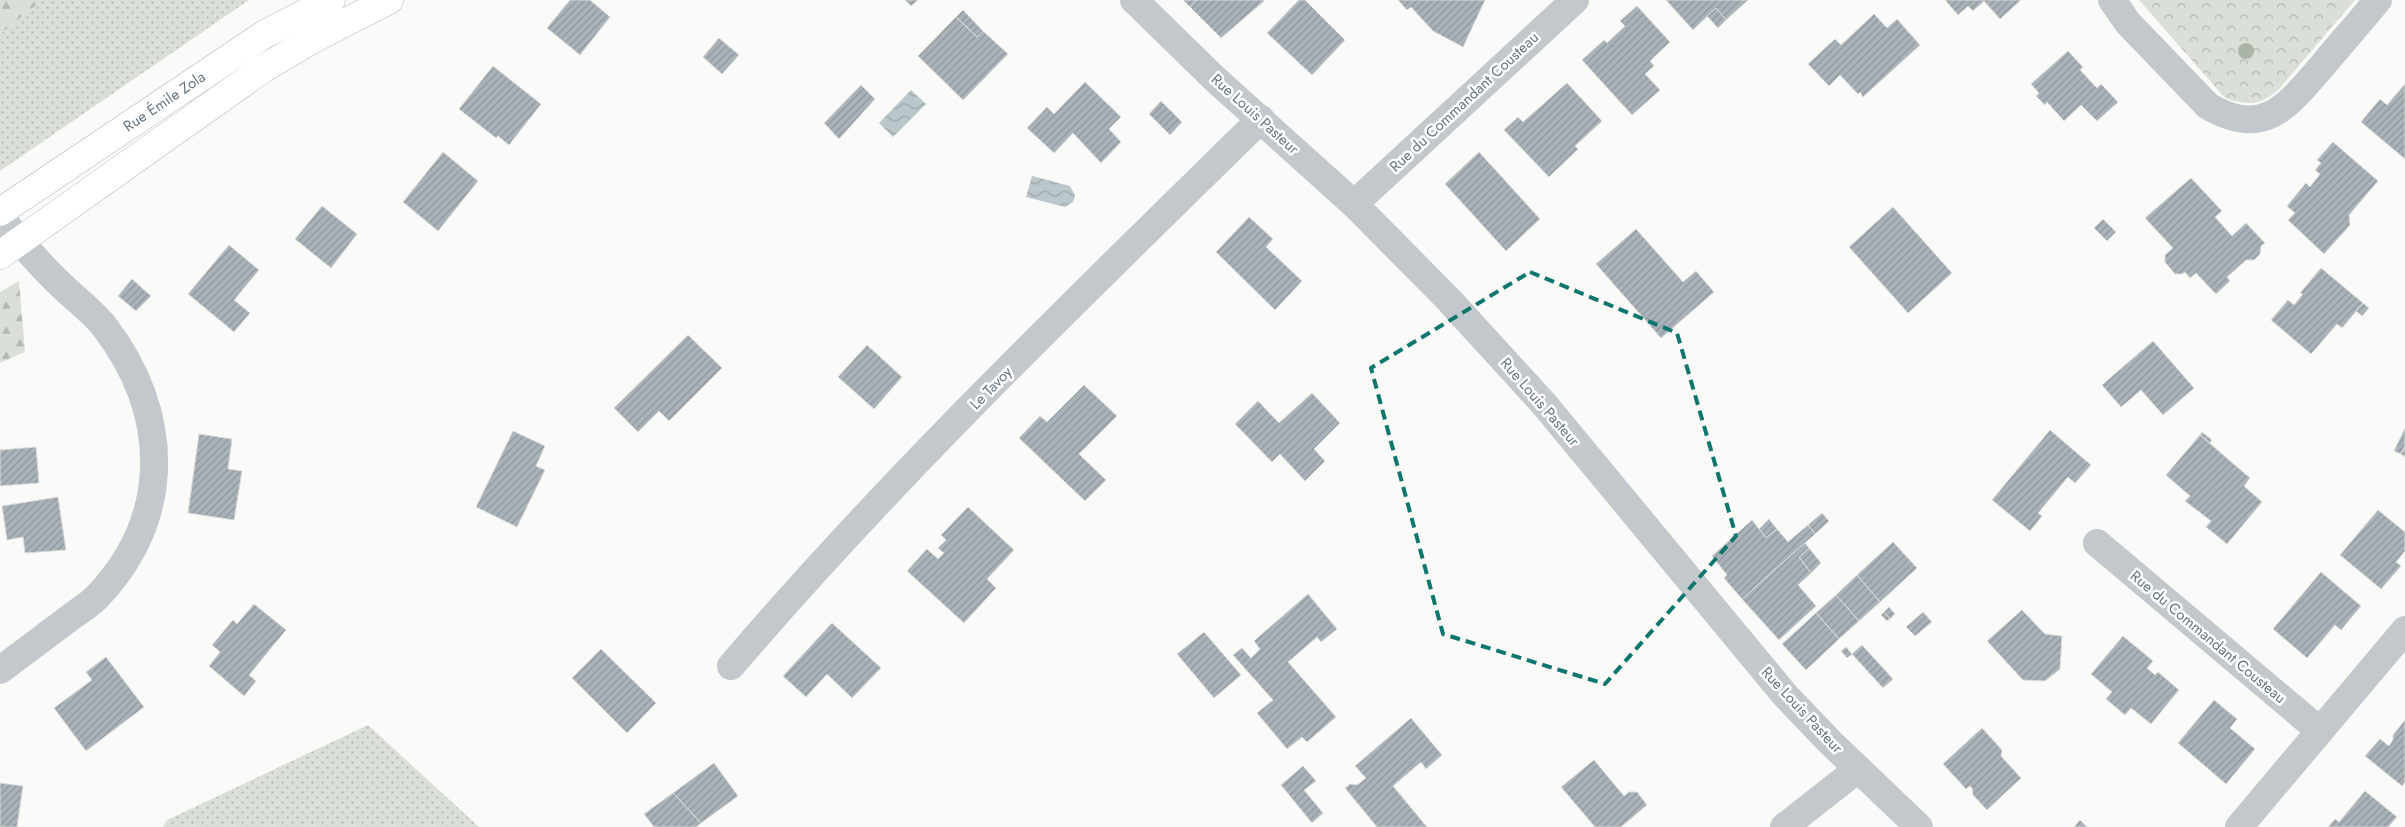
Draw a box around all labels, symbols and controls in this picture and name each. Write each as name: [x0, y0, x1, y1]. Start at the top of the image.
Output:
street label: Rue du Commandant Cousteau: [1384, 27, 1544, 177]
street label: Rue Émile Zola: [119, 66, 210, 137]
street label: Rue Louis Pasteur: [1206, 69, 1304, 160]
street label: Rue Louis Pasteur: [1495, 353, 1585, 452]
street label: Le Tavoy: [965, 361, 1017, 415]
street label: Rue du Commandant Cousteau: [2126, 565, 2290, 709]
street label: Rue Louis Pasteur: [1756, 662, 1849, 759]

